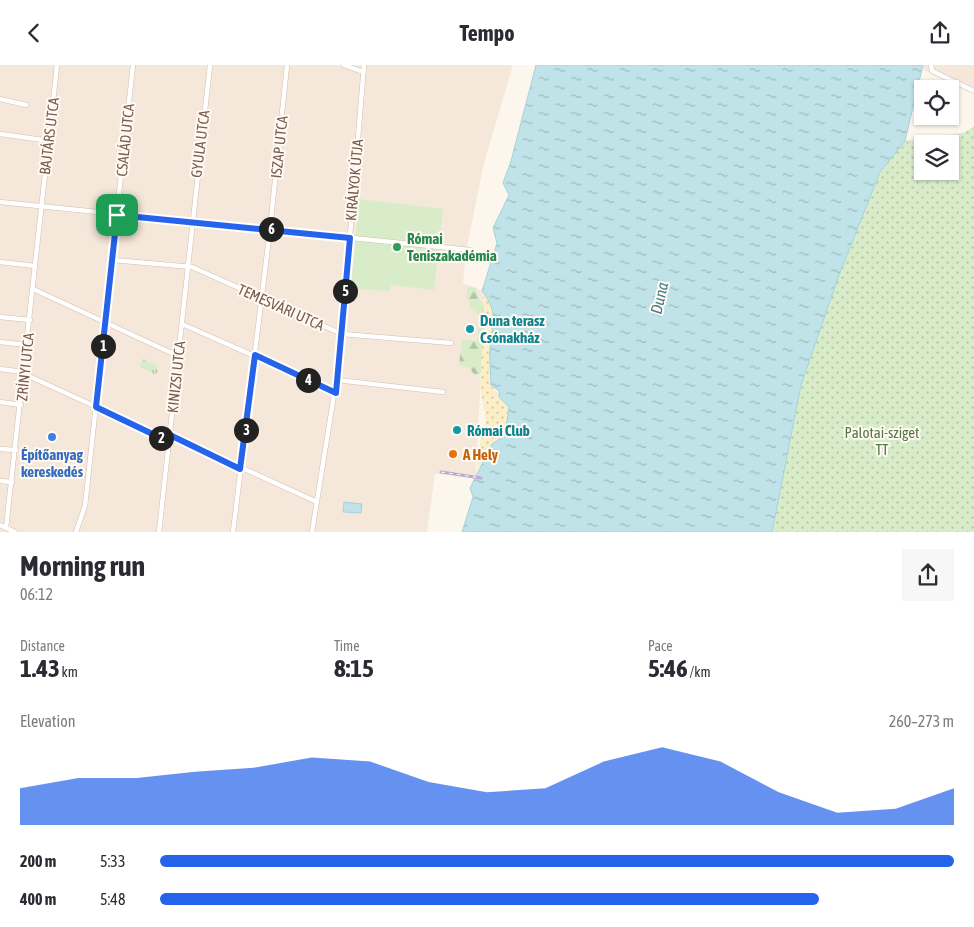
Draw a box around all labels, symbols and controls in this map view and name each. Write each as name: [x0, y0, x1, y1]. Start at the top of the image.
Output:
icon: back: [20, 19, 48, 47]
icon: share: [926, 19, 954, 47]
text: Tempo: [460, 20, 514, 46]
map controls: [914, 80, 959, 180]
button: locate: [914, 80, 959, 125]
street label: BAJTÁRS UTCA: [36, 96, 62, 176]
street label: CSALÁD UTCA: [113, 102, 137, 177]
street label: GYULA UTCA: [187, 109, 213, 179]
street label: ISZAP UTCA: [267, 114, 291, 179]
button: layers: [914, 135, 959, 180]
street label: KIRÁLYOK ÚTJA: [342, 138, 366, 222]
pin: [96, 194, 138, 236]
icon: arrive: [103, 201, 131, 229]
pin: 6: [258, 217, 284, 241]
text: 6: [268, 221, 275, 237]
place label: Római Teniszakadémia: [407, 230, 497, 264]
marker: Római Teniszakadémia: [391, 241, 403, 253]
pin: 5: [332, 279, 358, 303]
street label: TEMESVÁRI UTCA: [235, 280, 327, 334]
water label: Duna: [647, 280, 671, 316]
text: 5: [342, 283, 349, 299]
place label: Duna terasz Csónakház: [480, 312, 545, 346]
marker: Duna terasz Csónakház: [464, 323, 476, 335]
street label: ZRÍNYI UTCA: [13, 331, 37, 402]
pin: 1: [90, 333, 116, 359]
text: 1: [100, 338, 107, 354]
street label: KINIZSI UTCA: [164, 340, 188, 414]
pin: 4: [296, 367, 320, 393]
text: 4: [305, 372, 312, 388]
pin: 3: [234, 417, 258, 443]
text: 3: [243, 422, 250, 438]
place label: Római Club: [467, 422, 530, 439]
marker: Római Club: [451, 424, 463, 436]
park label: Palotai-sziget TT: [845, 424, 919, 458]
pin: 2: [148, 425, 174, 451]
text: 2: [158, 430, 165, 446]
marker: Építőanyag kereskedés: [46, 431, 58, 443]
place label: Építőanyag kereskedés: [21, 446, 84, 480]
place label: A Hely: [462, 446, 499, 463]
marker: A Hely: [447, 448, 459, 460]
button: share: [902, 549, 954, 601]
text: Morning run: [20, 550, 145, 582]
text: 06:12: [20, 585, 53, 603]
text: Distance: [20, 638, 65, 654]
text: Time: [334, 638, 360, 654]
text: Pace: [648, 638, 673, 654]
text: 1.43: [20, 654, 60, 682]
text: 8:15: [334, 654, 374, 682]
text: 5:46: [648, 654, 688, 682]
text: km: [60, 664, 78, 680]
text: /km: [688, 664, 711, 680]
text: Elevation: [20, 712, 75, 730]
text: 260–273 m: [889, 712, 954, 730]
text: 200 m: [20, 852, 56, 870]
text: 5:33: [100, 852, 125, 870]
text: 400 m: [20, 890, 56, 908]
text: 5:48: [100, 890, 125, 908]

